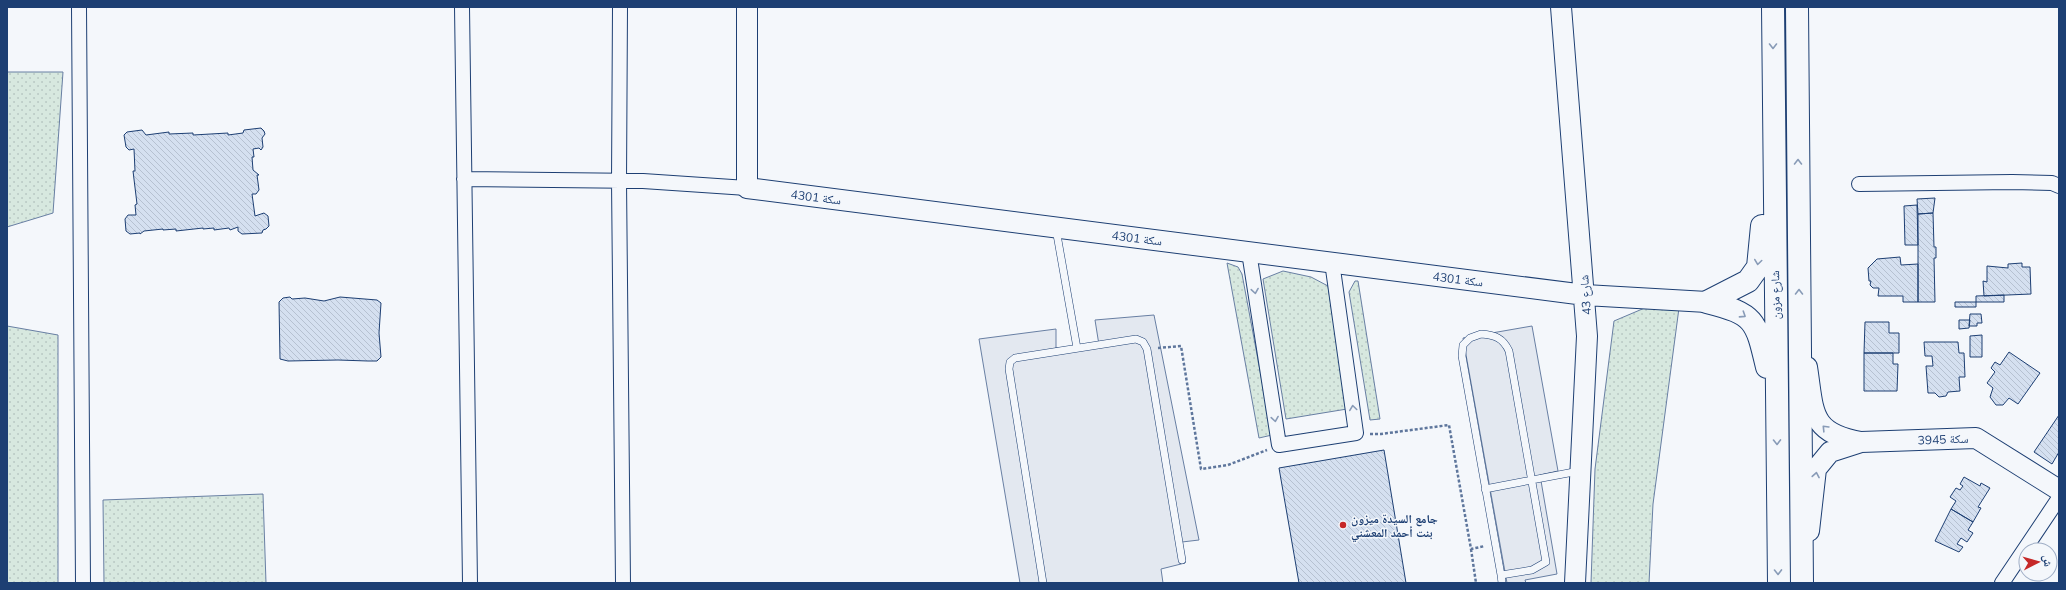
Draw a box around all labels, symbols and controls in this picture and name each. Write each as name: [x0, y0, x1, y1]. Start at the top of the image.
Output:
one-way arrow: [1769, 43, 1777, 49]
one-way arrow: [1794, 159, 1802, 165]
street label: سكة 4301: [790, 186, 842, 208]
street label: سكة 4301: [1111, 227, 1163, 249]
one-way arrow: [1754, 258, 1763, 265]
street label: سكة 4301: [1432, 268, 1484, 290]
street label: شارع مزون: [1767, 270, 1784, 320]
street label: شارع 43: [1576, 274, 1595, 316]
one-way arrow: [1250, 287, 1259, 294]
one-way arrow: [1795, 289, 1803, 295]
one-way arrow: [1739, 310, 1746, 317]
one-way arrow: [1349, 405, 1358, 411]
one-way arrow: [1270, 416, 1279, 422]
one-way arrow: [1822, 425, 1830, 433]
street label: سكة 3945: [1917, 431, 1969, 447]
one-way arrow: [1773, 439, 1781, 445]
one-way arrow: [1811, 472, 1820, 478]
place label: جامع السيدة ميزون بنت أحمد المعشني: [1351, 511, 1438, 542]
marker: جامع السيدة ميزون بنت أحمد المعشني: [1338, 520, 1348, 530]
north arrow: [2018, 542, 2058, 582]
text: ش: [2039, 554, 2056, 568]
one-way arrow: [1774, 569, 1782, 575]

